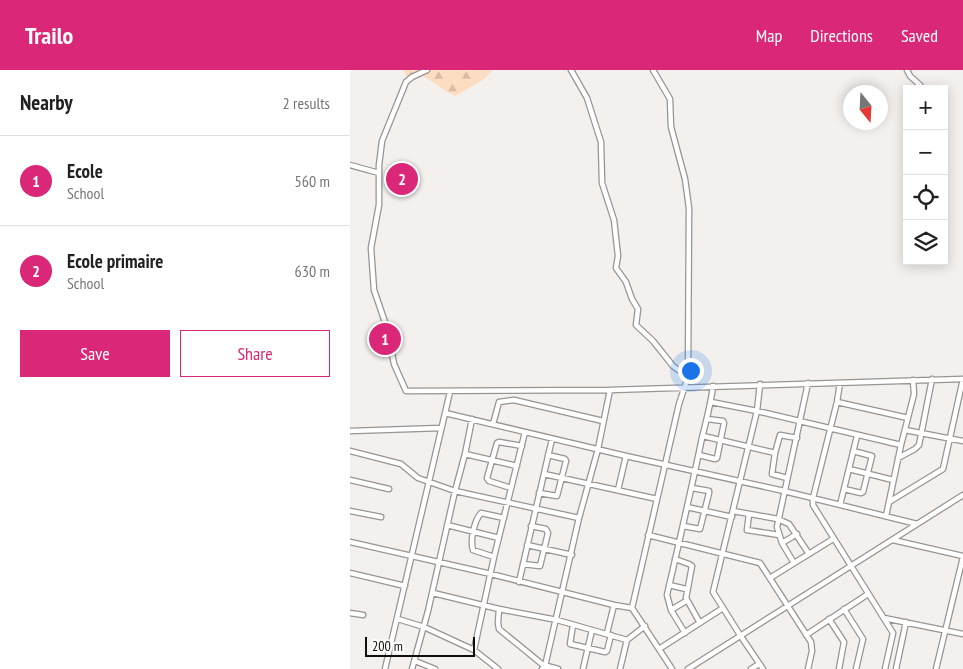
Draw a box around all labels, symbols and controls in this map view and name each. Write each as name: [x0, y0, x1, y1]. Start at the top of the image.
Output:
text: Trailo: [25, 20, 73, 51]
text: Map: [756, 24, 782, 47]
text: Directions: [810, 24, 873, 47]
text: Saved: [901, 24, 938, 47]
north arrow: [843, 85, 888, 130]
map controls: [903, 85, 948, 265]
button: +: [903, 85, 948, 130]
text: Nearby: [20, 89, 73, 116]
text: 2 results: [283, 93, 330, 113]
button: −: [903, 130, 948, 175]
text: Ecole: [67, 159, 103, 183]
pin: 2: [386, 160, 418, 198]
text: 1: [32, 171, 40, 191]
text: 560 m: [295, 171, 330, 191]
button: locate: [903, 175, 948, 220]
text: School: [67, 183, 104, 203]
button: layers: [903, 220, 948, 265]
text: Ecole primaire: [67, 249, 163, 273]
text: 2: [32, 261, 40, 281]
text: 630 m: [295, 261, 330, 281]
text: School: [67, 273, 104, 293]
pin: 1: [369, 320, 401, 358]
button: Save: [20, 330, 170, 377]
button: Share: [180, 330, 330, 377]
your location: [678, 358, 704, 384]
scale bar: [365, 634, 475, 657]
text: 200 m: [372, 637, 403, 655]

